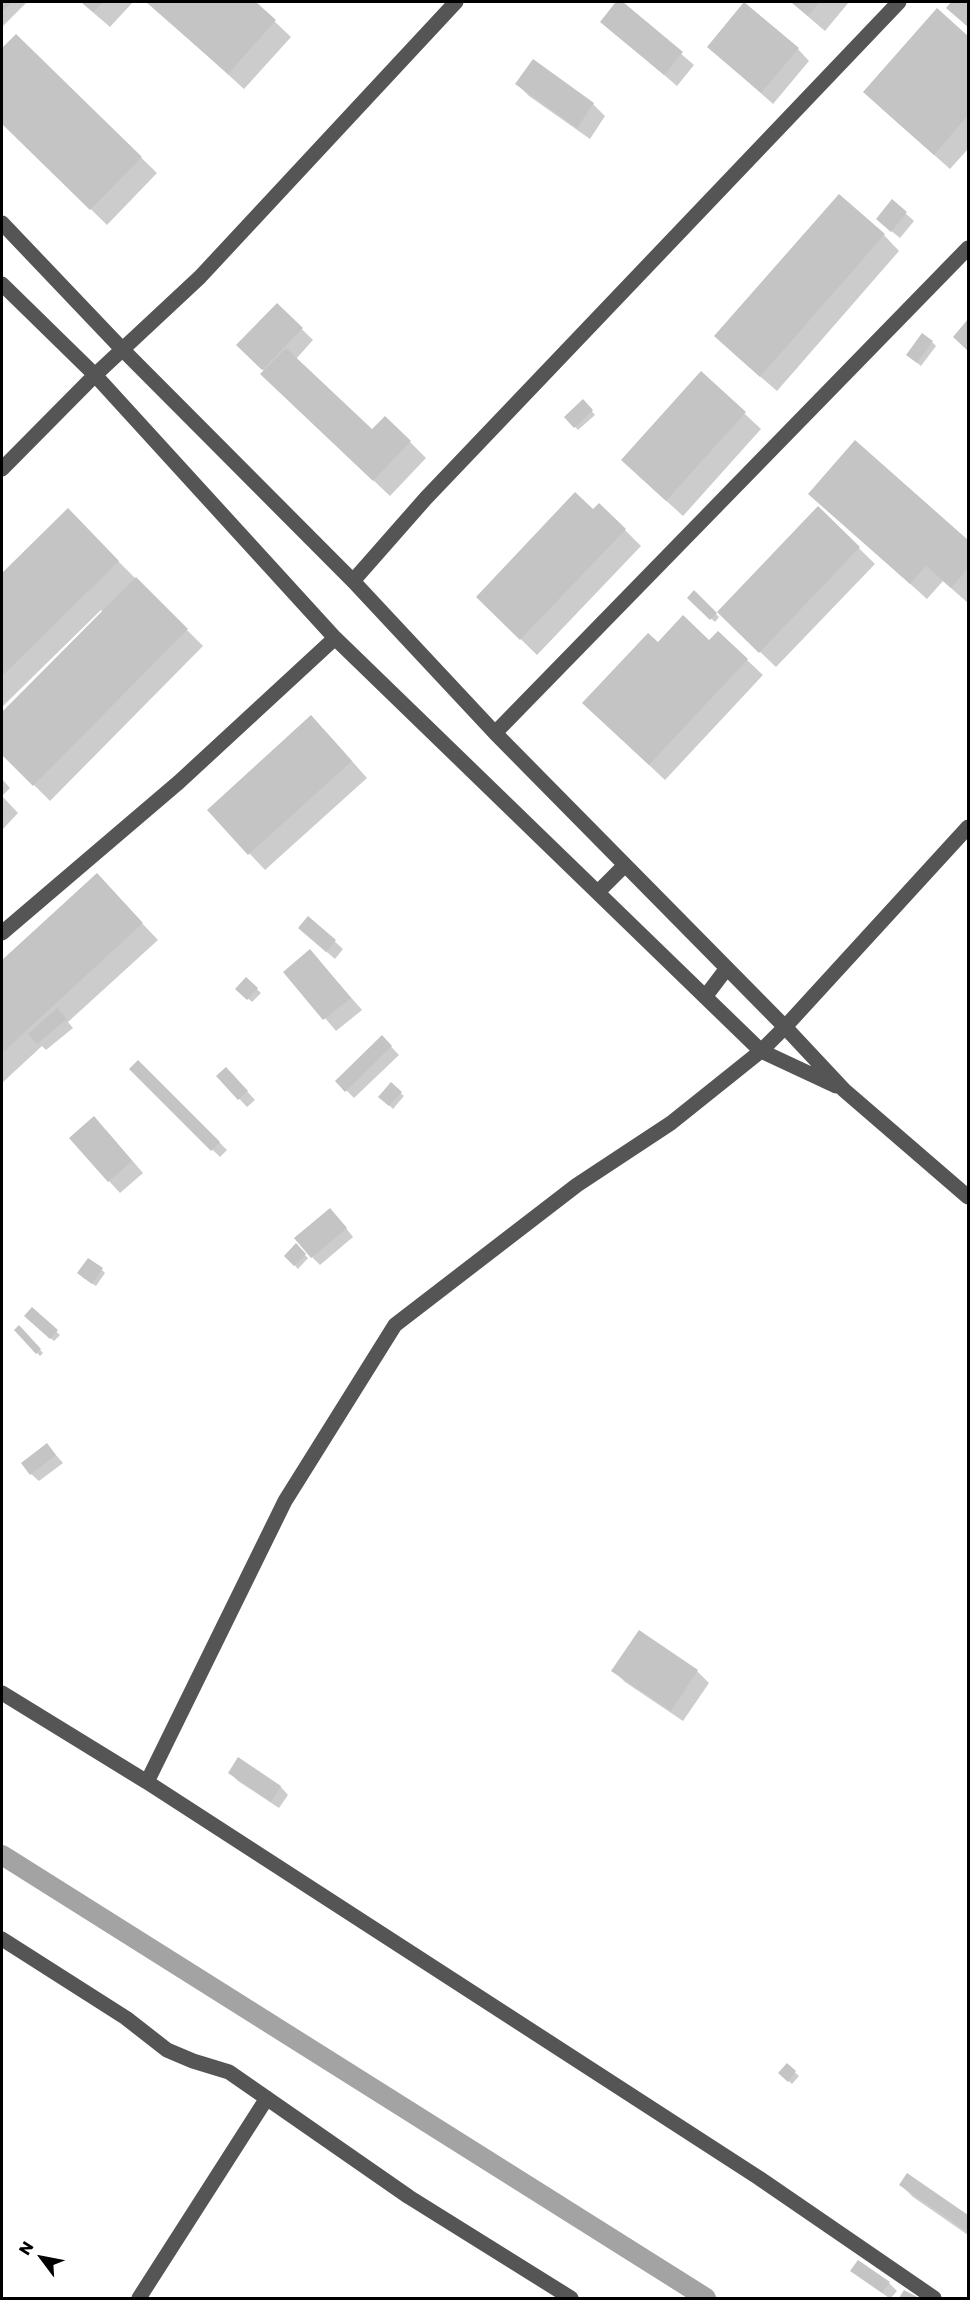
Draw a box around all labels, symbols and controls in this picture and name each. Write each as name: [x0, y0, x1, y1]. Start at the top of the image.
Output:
north arrow: [12, 2228, 72, 2288]
text: N: [13, 2237, 39, 2259]

